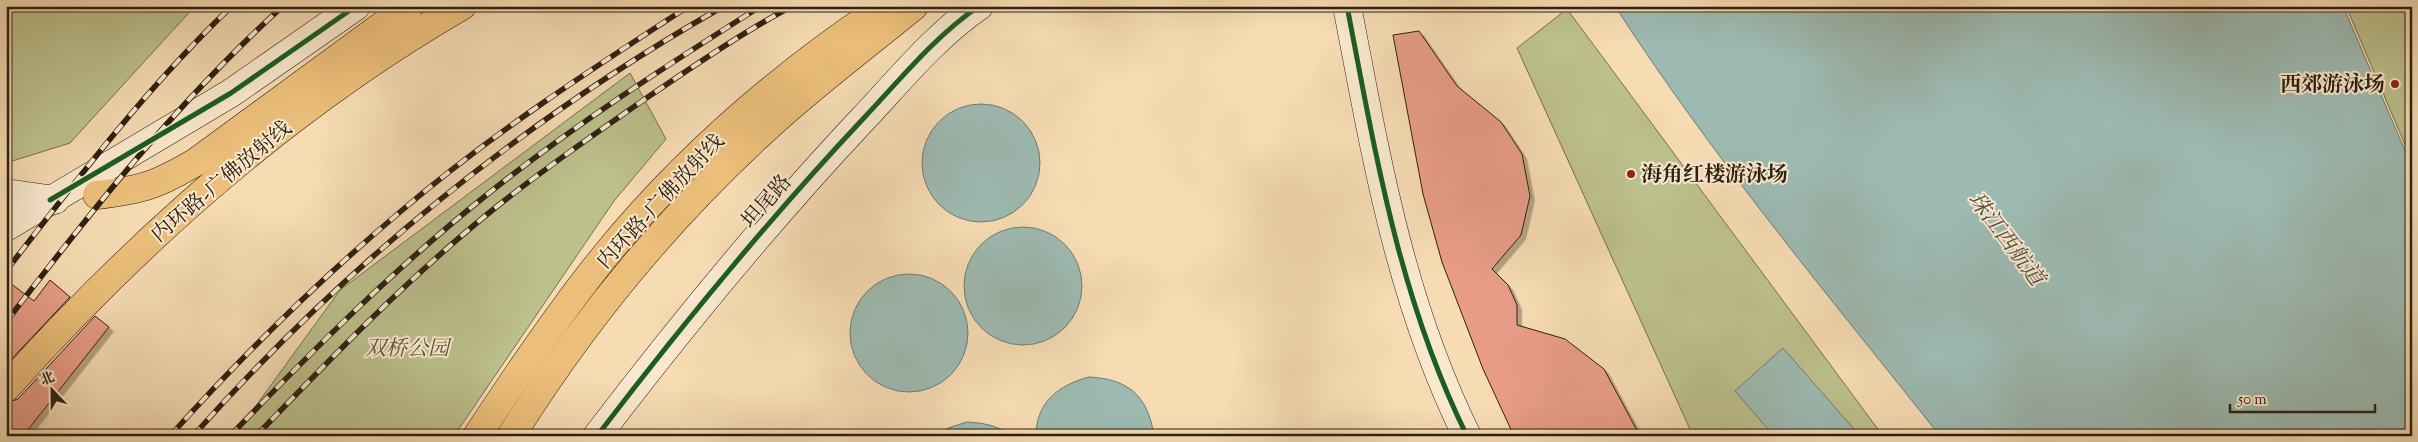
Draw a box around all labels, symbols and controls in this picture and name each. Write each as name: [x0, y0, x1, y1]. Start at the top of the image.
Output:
place label: 西郊游泳场: [2280, 71, 2385, 101]
marker: 西郊游泳场: [2389, 78, 2401, 90]
street label: 内环路-广佛放射线: [146, 115, 299, 250]
street label: 内环路-广佛放射线: [591, 128, 732, 277]
place label: 海角红楼游泳场: [1641, 161, 1788, 191]
marker: 海角红楼游泳场: [1625, 168, 1637, 180]
street label: 坦尾路: [736, 169, 799, 236]
water label: 珠江西航道: [1959, 186, 2052, 296]
park label: 双桥公园: [365, 335, 452, 365]
north arrow: [28, 364, 78, 414]
text: 北: [38, 368, 58, 392]
scale bar: [2230, 382, 2376, 414]
text: 50 m: [2237, 390, 2267, 411]

